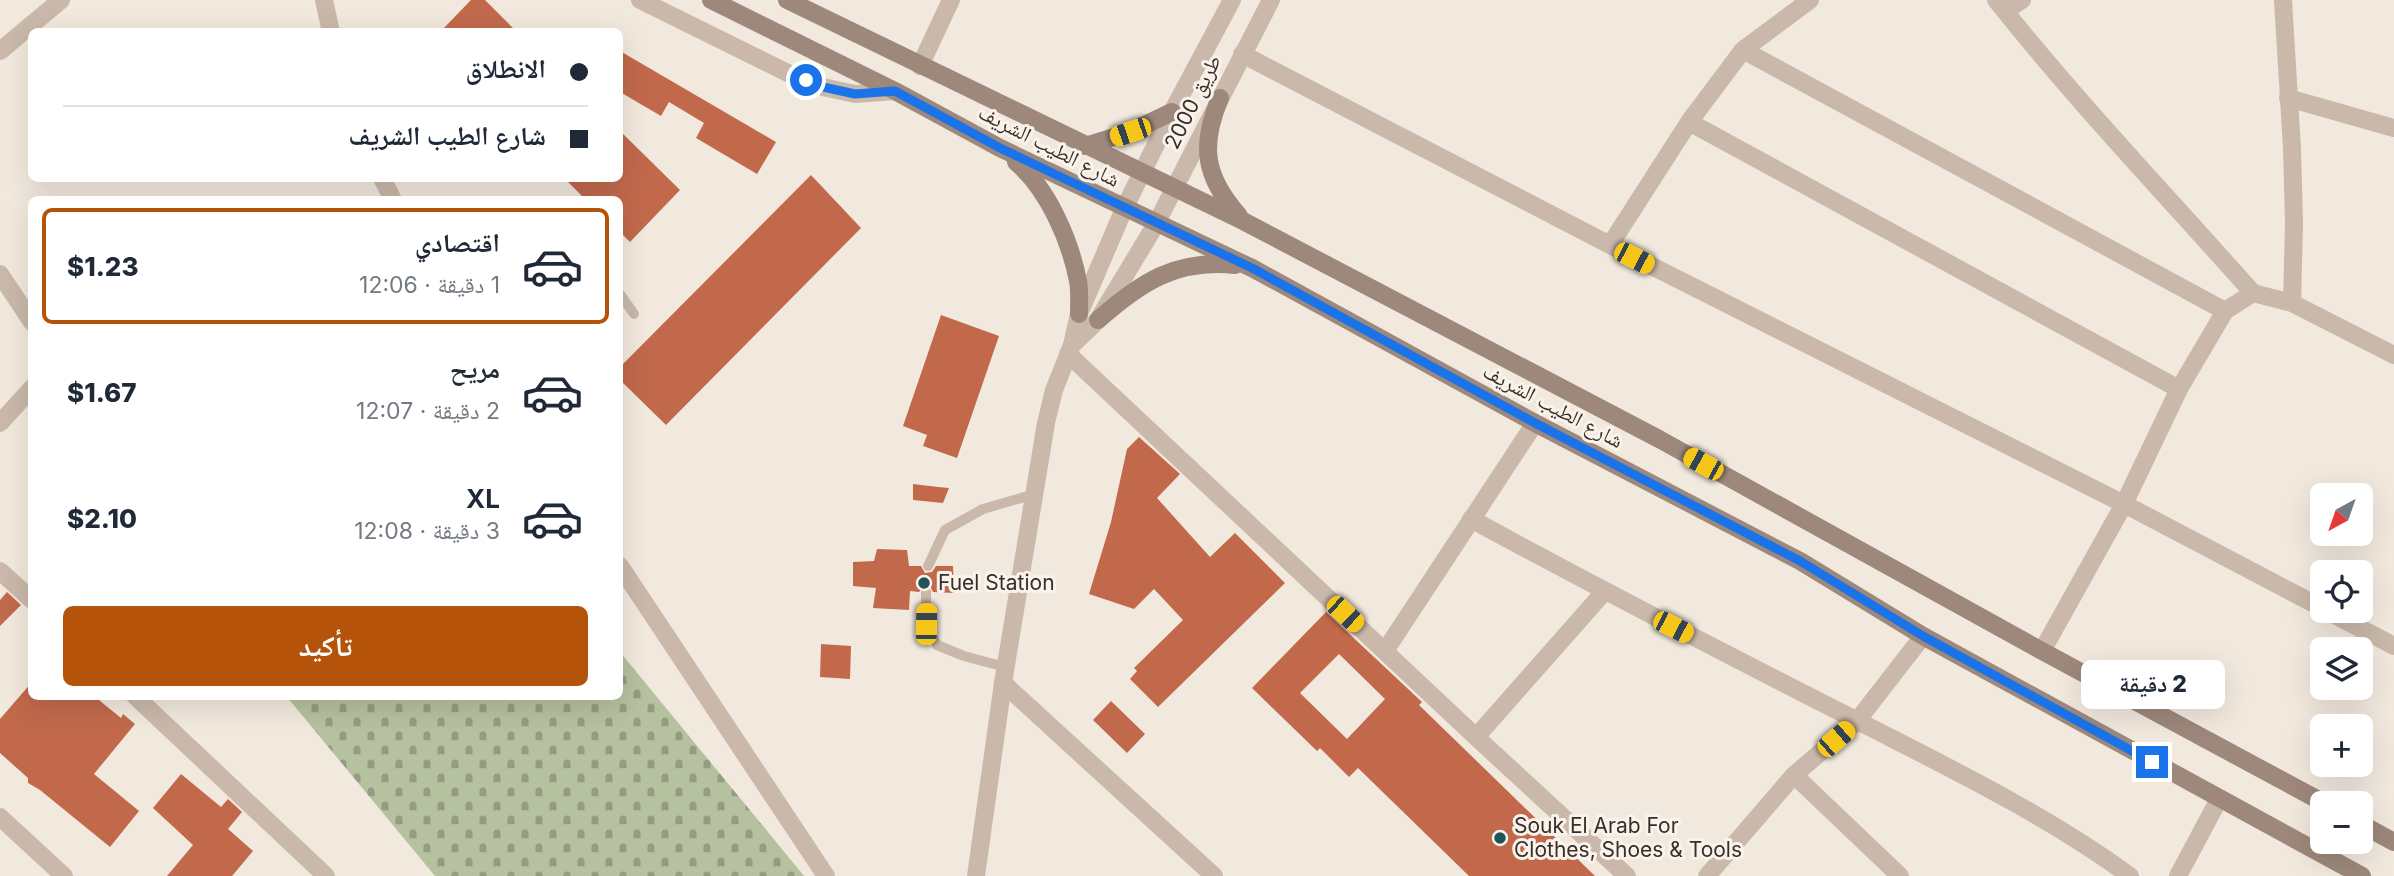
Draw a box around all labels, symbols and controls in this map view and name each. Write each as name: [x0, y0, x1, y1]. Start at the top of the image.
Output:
street label: طريق 2000: [1159, 51, 1227, 153]
text: الانطلاق: [466, 53, 546, 84]
route start: [790, 64, 822, 96]
street label: شارع الطيب الشريف: [974, 99, 1124, 193]
car: [1107, 115, 1154, 149]
text: شارع الطيب الشريف: [349, 120, 546, 151]
text: اقتصادي: [415, 227, 500, 258]
icon: car: [521, 235, 584, 298]
car: [1611, 239, 1658, 277]
text: $1.23: [67, 251, 138, 282]
text: 1 دقيقة · 12:06: [359, 271, 500, 299]
text: مريح: [450, 353, 500, 384]
street label: شارع الطيب الشريف: [1478, 358, 1628, 454]
icon: car: [521, 361, 584, 424]
text: $1.67: [67, 377, 137, 408]
text: 2 دقيقة · 12:07: [356, 397, 500, 425]
car: [1680, 445, 1727, 483]
text: XL: [466, 483, 500, 514]
north arrow: [2310, 483, 2373, 546]
map controls: [2310, 483, 2373, 854]
icon: car: [521, 487, 584, 550]
text: $2.10: [67, 503, 137, 534]
text: 3 دقيقة · 12:08: [354, 517, 500, 545]
button: locate: [2310, 560, 2373, 623]
place label: Fuel Station: [938, 570, 1055, 595]
marker: Fuel Station: [916, 575, 932, 591]
car: [1323, 592, 1368, 636]
car: [916, 603, 937, 645]
button: تأكيد: [63, 606, 588, 686]
car: [1650, 608, 1697, 646]
button: layers: [2310, 637, 2373, 700]
callout: 2 دقيقة: [2080, 660, 2224, 710]
text: 2 دقيقة: [2119, 670, 2187, 698]
button: +: [2310, 714, 2373, 777]
car: [1814, 717, 1859, 761]
route end: [2136, 746, 2168, 778]
button: −: [2310, 791, 2373, 854]
place label: Souk El Arab For Clothes, Shoes & Tools: [1514, 813, 1742, 862]
marker: Souk El Arab For Clothes, Shoes & Tools: [1492, 830, 1508, 846]

